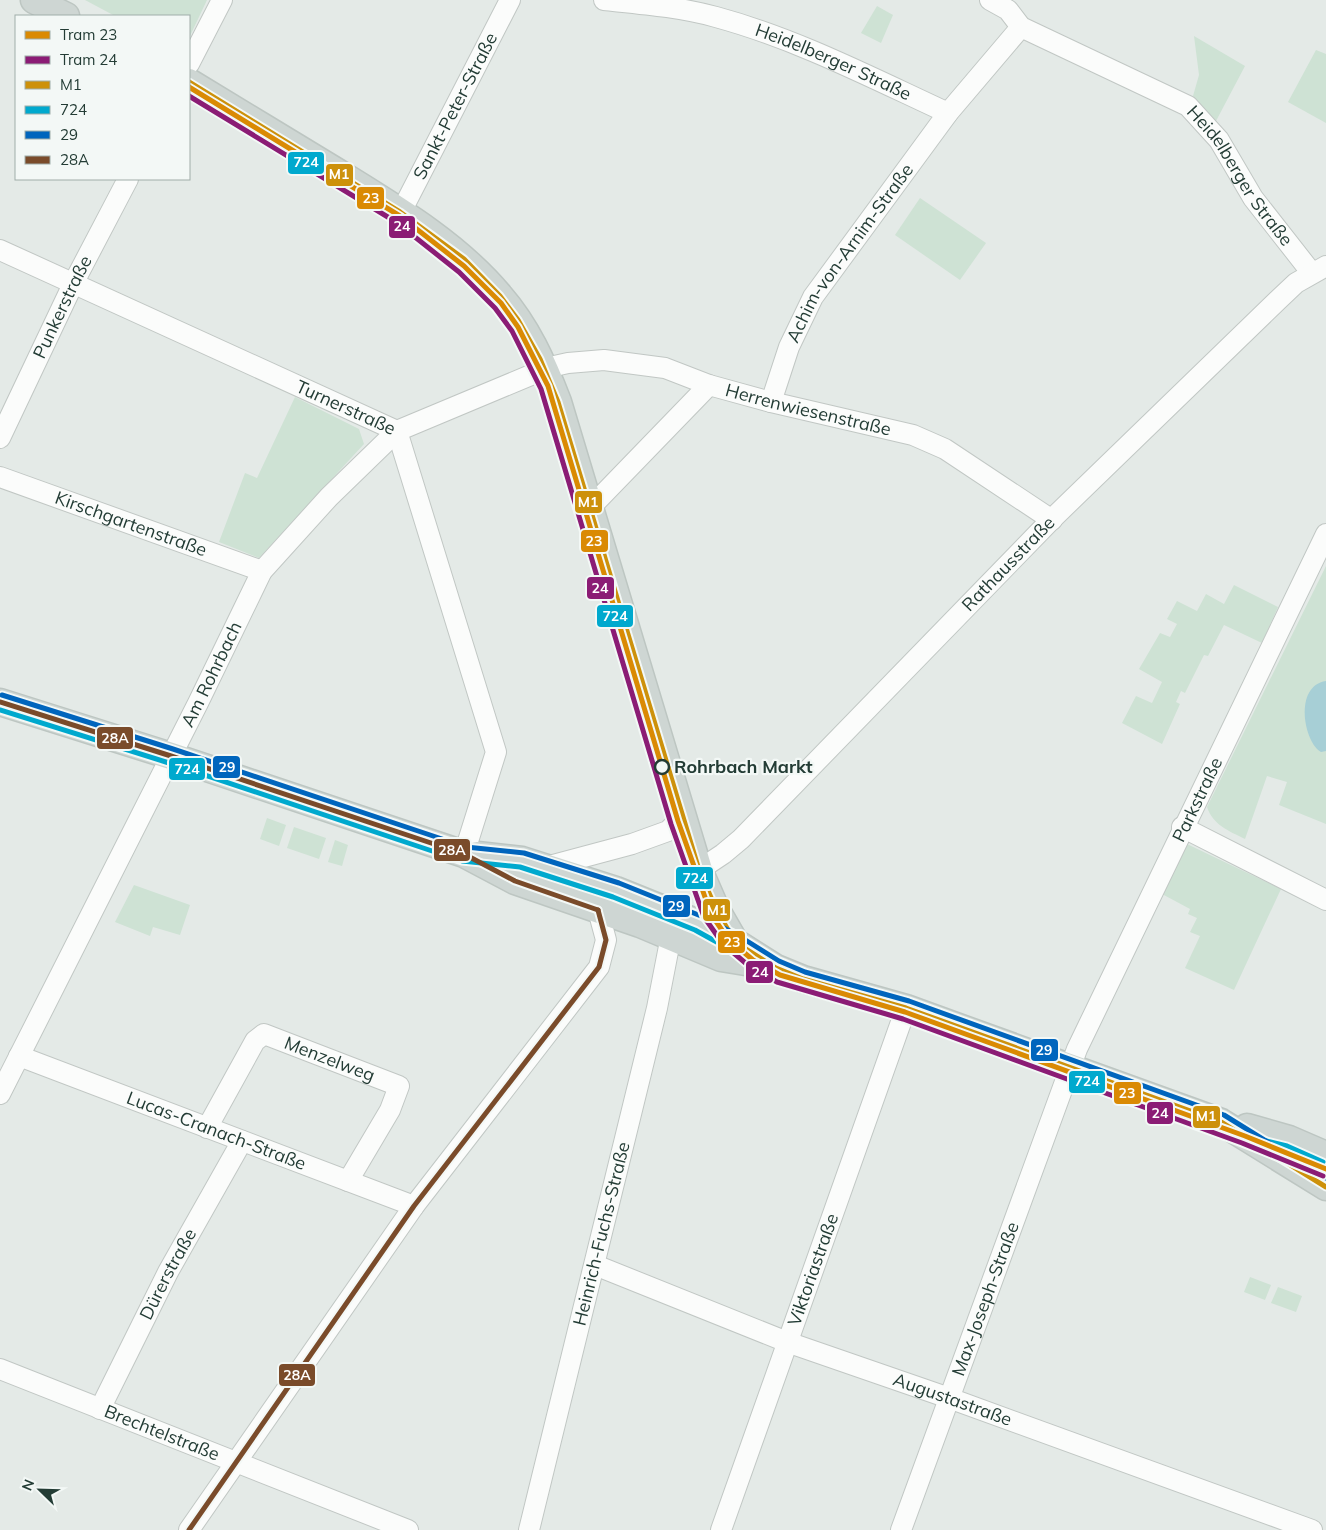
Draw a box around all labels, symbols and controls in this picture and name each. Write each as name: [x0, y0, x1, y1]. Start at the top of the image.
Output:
legend: [15, 15, 190, 180]
street label: Heidelberger Straße: [752, 18, 915, 105]
text: Tram 23: [60, 25, 117, 44]
street label: Sankt-Peter-Straße: [408, 29, 502, 183]
text: Tram 24: [60, 50, 117, 69]
text: M1: [60, 75, 82, 94]
text: 724: [60, 100, 87, 119]
street label: Heidelberger Straße: [1182, 100, 1298, 250]
text: 29: [60, 125, 78, 144]
text: 28A: [60, 150, 89, 169]
line badge: 724: [287, 151, 325, 175]
text: 724: [293, 153, 319, 171]
street label: Achim-von-Arnim-Straße: [781, 159, 918, 346]
line badge: M1: [325, 163, 354, 187]
text: M1: [329, 165, 349, 183]
line badge: 23: [356, 186, 385, 210]
text: 23: [363, 189, 379, 207]
line badge: 24: [388, 215, 416, 239]
text: 24: [394, 217, 411, 235]
street label: Punkerstraße: [27, 252, 97, 362]
street label: Turnerstraße: [293, 375, 399, 440]
street label: Herrenwiesenstraße: [723, 378, 893, 441]
street label: Kirschgartenstraße: [52, 486, 210, 561]
line badge: M1: [574, 490, 603, 514]
text: M1: [578, 493, 598, 511]
street label: Rathausstraße: [957, 511, 1060, 616]
line badge: 23: [580, 529, 609, 553]
text: 23: [586, 532, 602, 550]
line badge: 24: [586, 576, 615, 600]
text: 24: [592, 579, 609, 597]
line badge: 724: [596, 604, 634, 628]
text: 724: [602, 607, 628, 625]
street label: Am Rohrbach: [176, 618, 247, 731]
line badge: 28A: [96, 726, 134, 750]
text: 28A: [101, 729, 129, 747]
street label: Parkstraße: [1167, 753, 1227, 846]
line badge: 29: [212, 755, 241, 779]
place label: Rohrbach Markt: [674, 755, 813, 778]
line badge: 724: [168, 757, 206, 781]
text: 29: [219, 758, 235, 776]
marker: Rohrbach Markt: [654, 759, 670, 775]
text: 724: [174, 760, 200, 778]
line badge: 28A: [433, 838, 471, 862]
text: 28A: [438, 841, 466, 859]
line badge: 724: [675, 866, 714, 890]
text: 724: [682, 869, 708, 887]
line badge: 29: [662, 894, 691, 918]
text: 29: [668, 897, 684, 915]
line badge: M1: [702, 898, 731, 922]
text: M1: [707, 901, 727, 919]
line badge: 23: [717, 930, 746, 954]
text: 23: [724, 933, 740, 951]
line badge: 24: [745, 960, 774, 984]
text: 24: [752, 963, 769, 981]
street label: Menzelweg: [281, 1031, 378, 1087]
line badge: 29: [1030, 1038, 1059, 1062]
text: 29: [1036, 1041, 1052, 1059]
line badge: 724: [1068, 1070, 1106, 1094]
text: 724: [1074, 1072, 1100, 1090]
line badge: 23: [1113, 1081, 1142, 1105]
text: 23: [1119, 1084, 1135, 1102]
street label: Lucas-Cranach-Straße: [123, 1086, 309, 1175]
line badge: 24: [1146, 1101, 1174, 1125]
text: 24: [1152, 1104, 1169, 1122]
line badge: M1: [1192, 1105, 1221, 1129]
text: M1: [1196, 1107, 1216, 1125]
street label: Heinrich-Fuchs-Straße: [568, 1139, 635, 1328]
street label: Viktoriastraße: [782, 1210, 843, 1329]
street label: Max-Joseph-Straße: [946, 1219, 1024, 1379]
street label: Dürerstraße: [134, 1224, 201, 1323]
line badge: 28A: [278, 1363, 316, 1387]
text: 28A: [283, 1366, 311, 1384]
street label: Augustastraße: [890, 1368, 1015, 1431]
street label: Brechtelstraße: [101, 1399, 223, 1465]
north arrow: [15, 1465, 65, 1515]
text: N: [18, 1477, 38, 1493]

